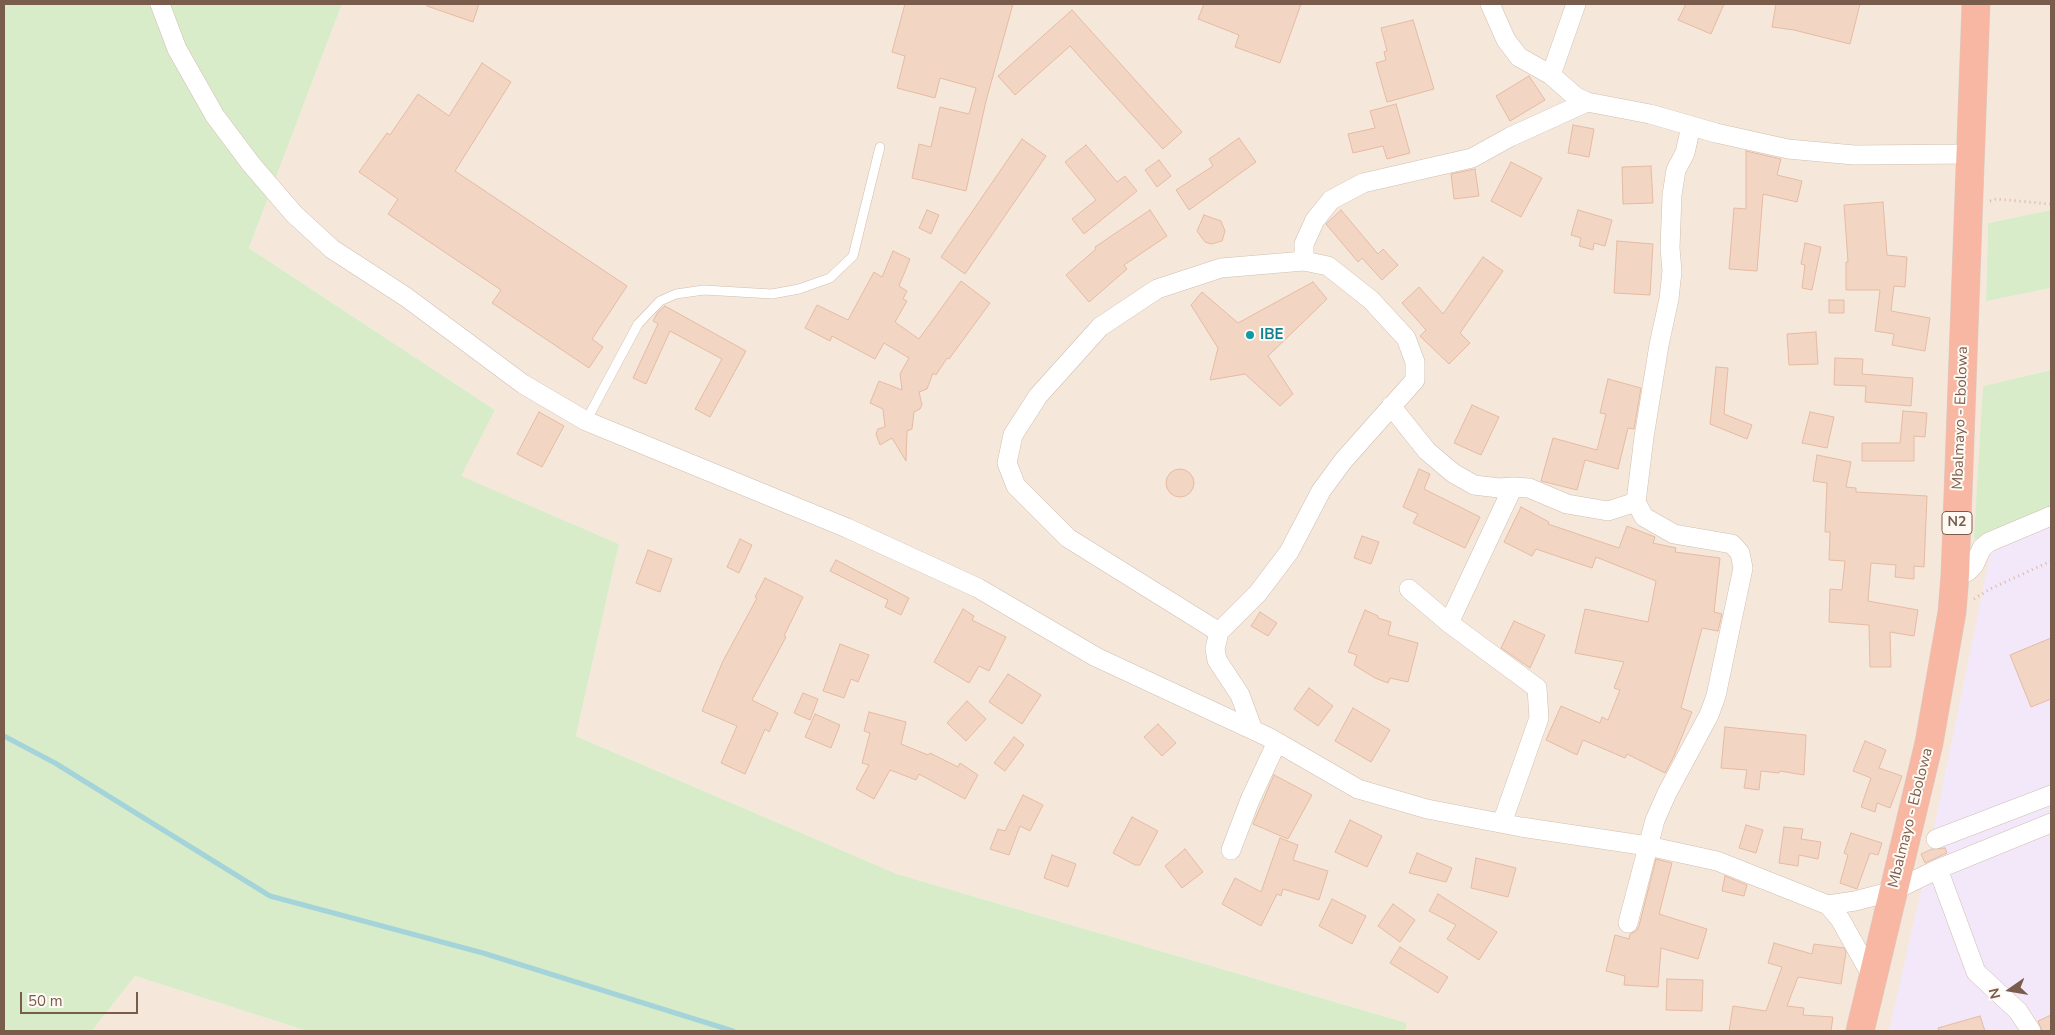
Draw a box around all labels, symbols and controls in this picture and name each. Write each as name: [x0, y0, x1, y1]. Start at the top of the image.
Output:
place label: IBE: [1260, 326, 1283, 344]
marker: IBE: [1244, 329, 1256, 341]
street label: Mbalmayo - Ebolowa: [1950, 346, 1972, 490]
road number: N2: [1942, 512, 1972, 534]
street label: Mbalmayo - Ebolowa: [1885, 746, 1937, 890]
north arrow: [1985, 965, 2035, 1015]
scale bar: [22, 982, 140, 1014]
text: N: [1984, 986, 2005, 1001]
text: 50 m: [28, 991, 63, 1011]

